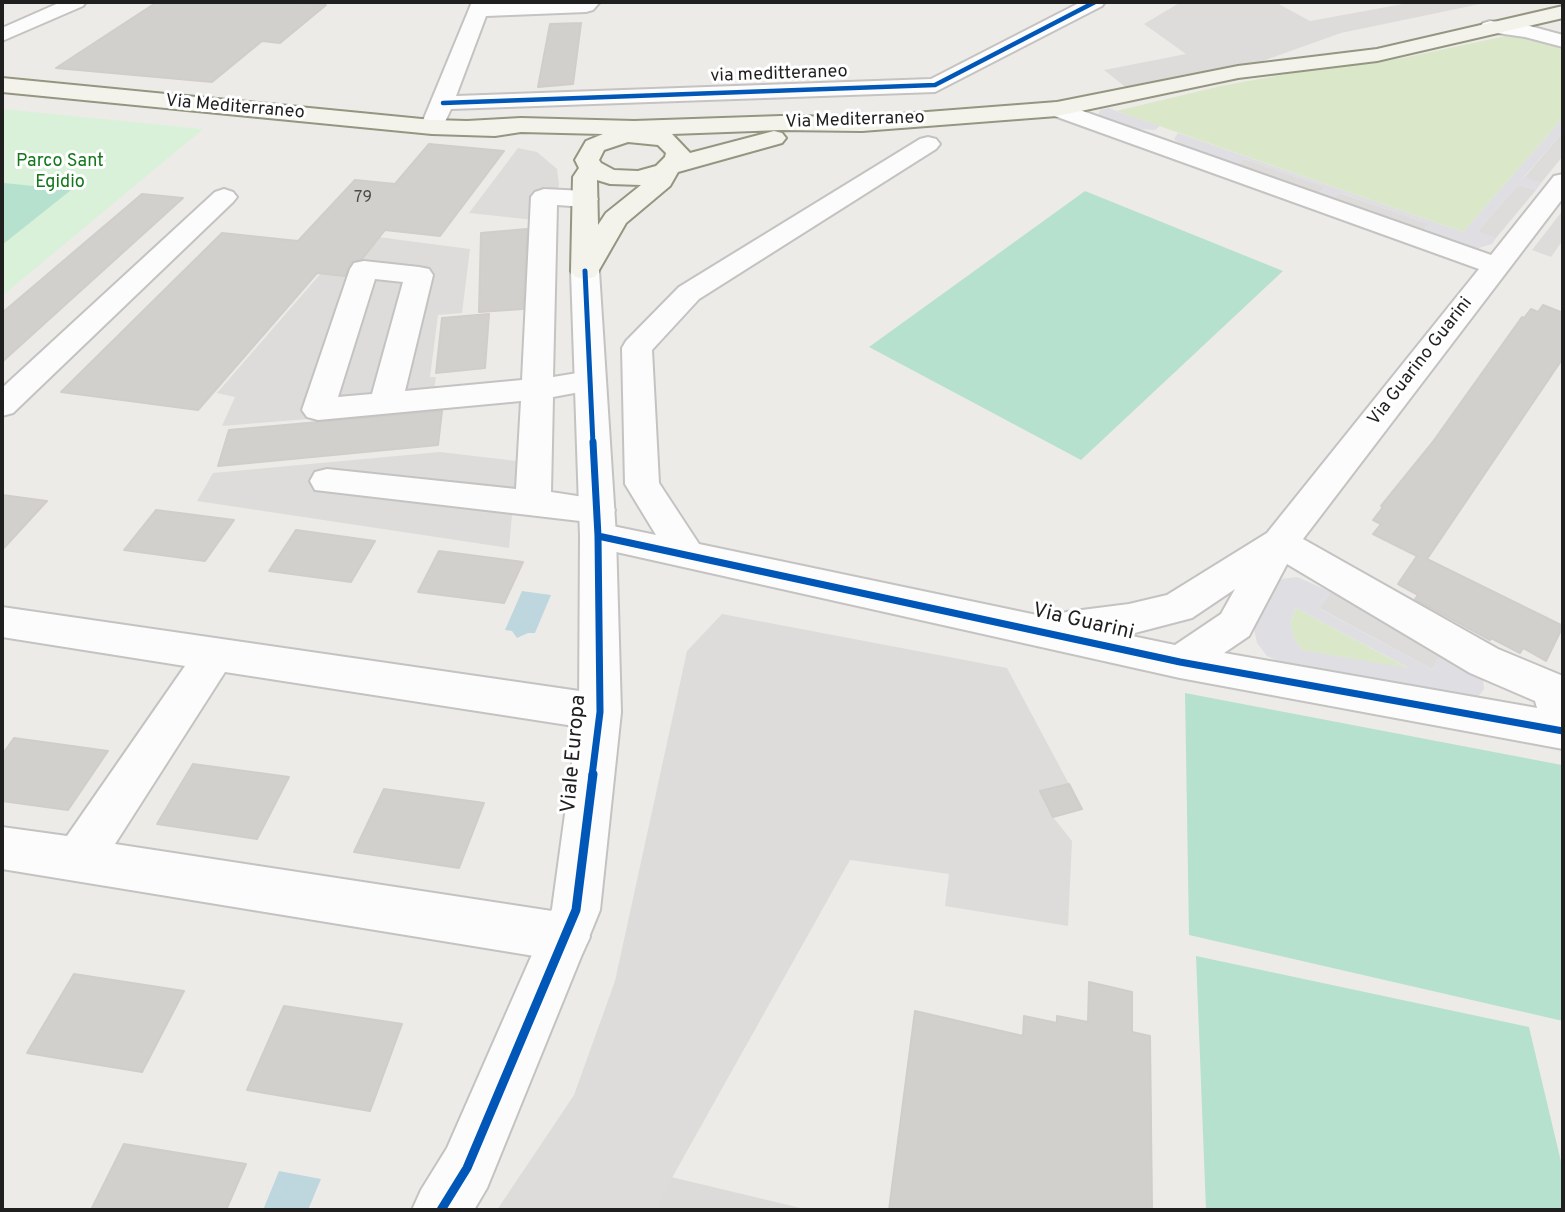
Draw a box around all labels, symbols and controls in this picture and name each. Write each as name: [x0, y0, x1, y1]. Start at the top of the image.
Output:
street label: via meditteraneo: [710, 62, 848, 88]
street label: Via Mediterraneo: [165, 91, 305, 125]
street label: Via Mediterraneo: [785, 108, 925, 134]
park label: Parco Sant Egidio: [16, 151, 104, 194]
house number: 79: [354, 189, 372, 209]
street label: Via Guarino Guarini: [1364, 293, 1478, 431]
street label: Via Guarini: [1030, 599, 1136, 647]
street label: Viale Europa: [557, 694, 593, 814]

